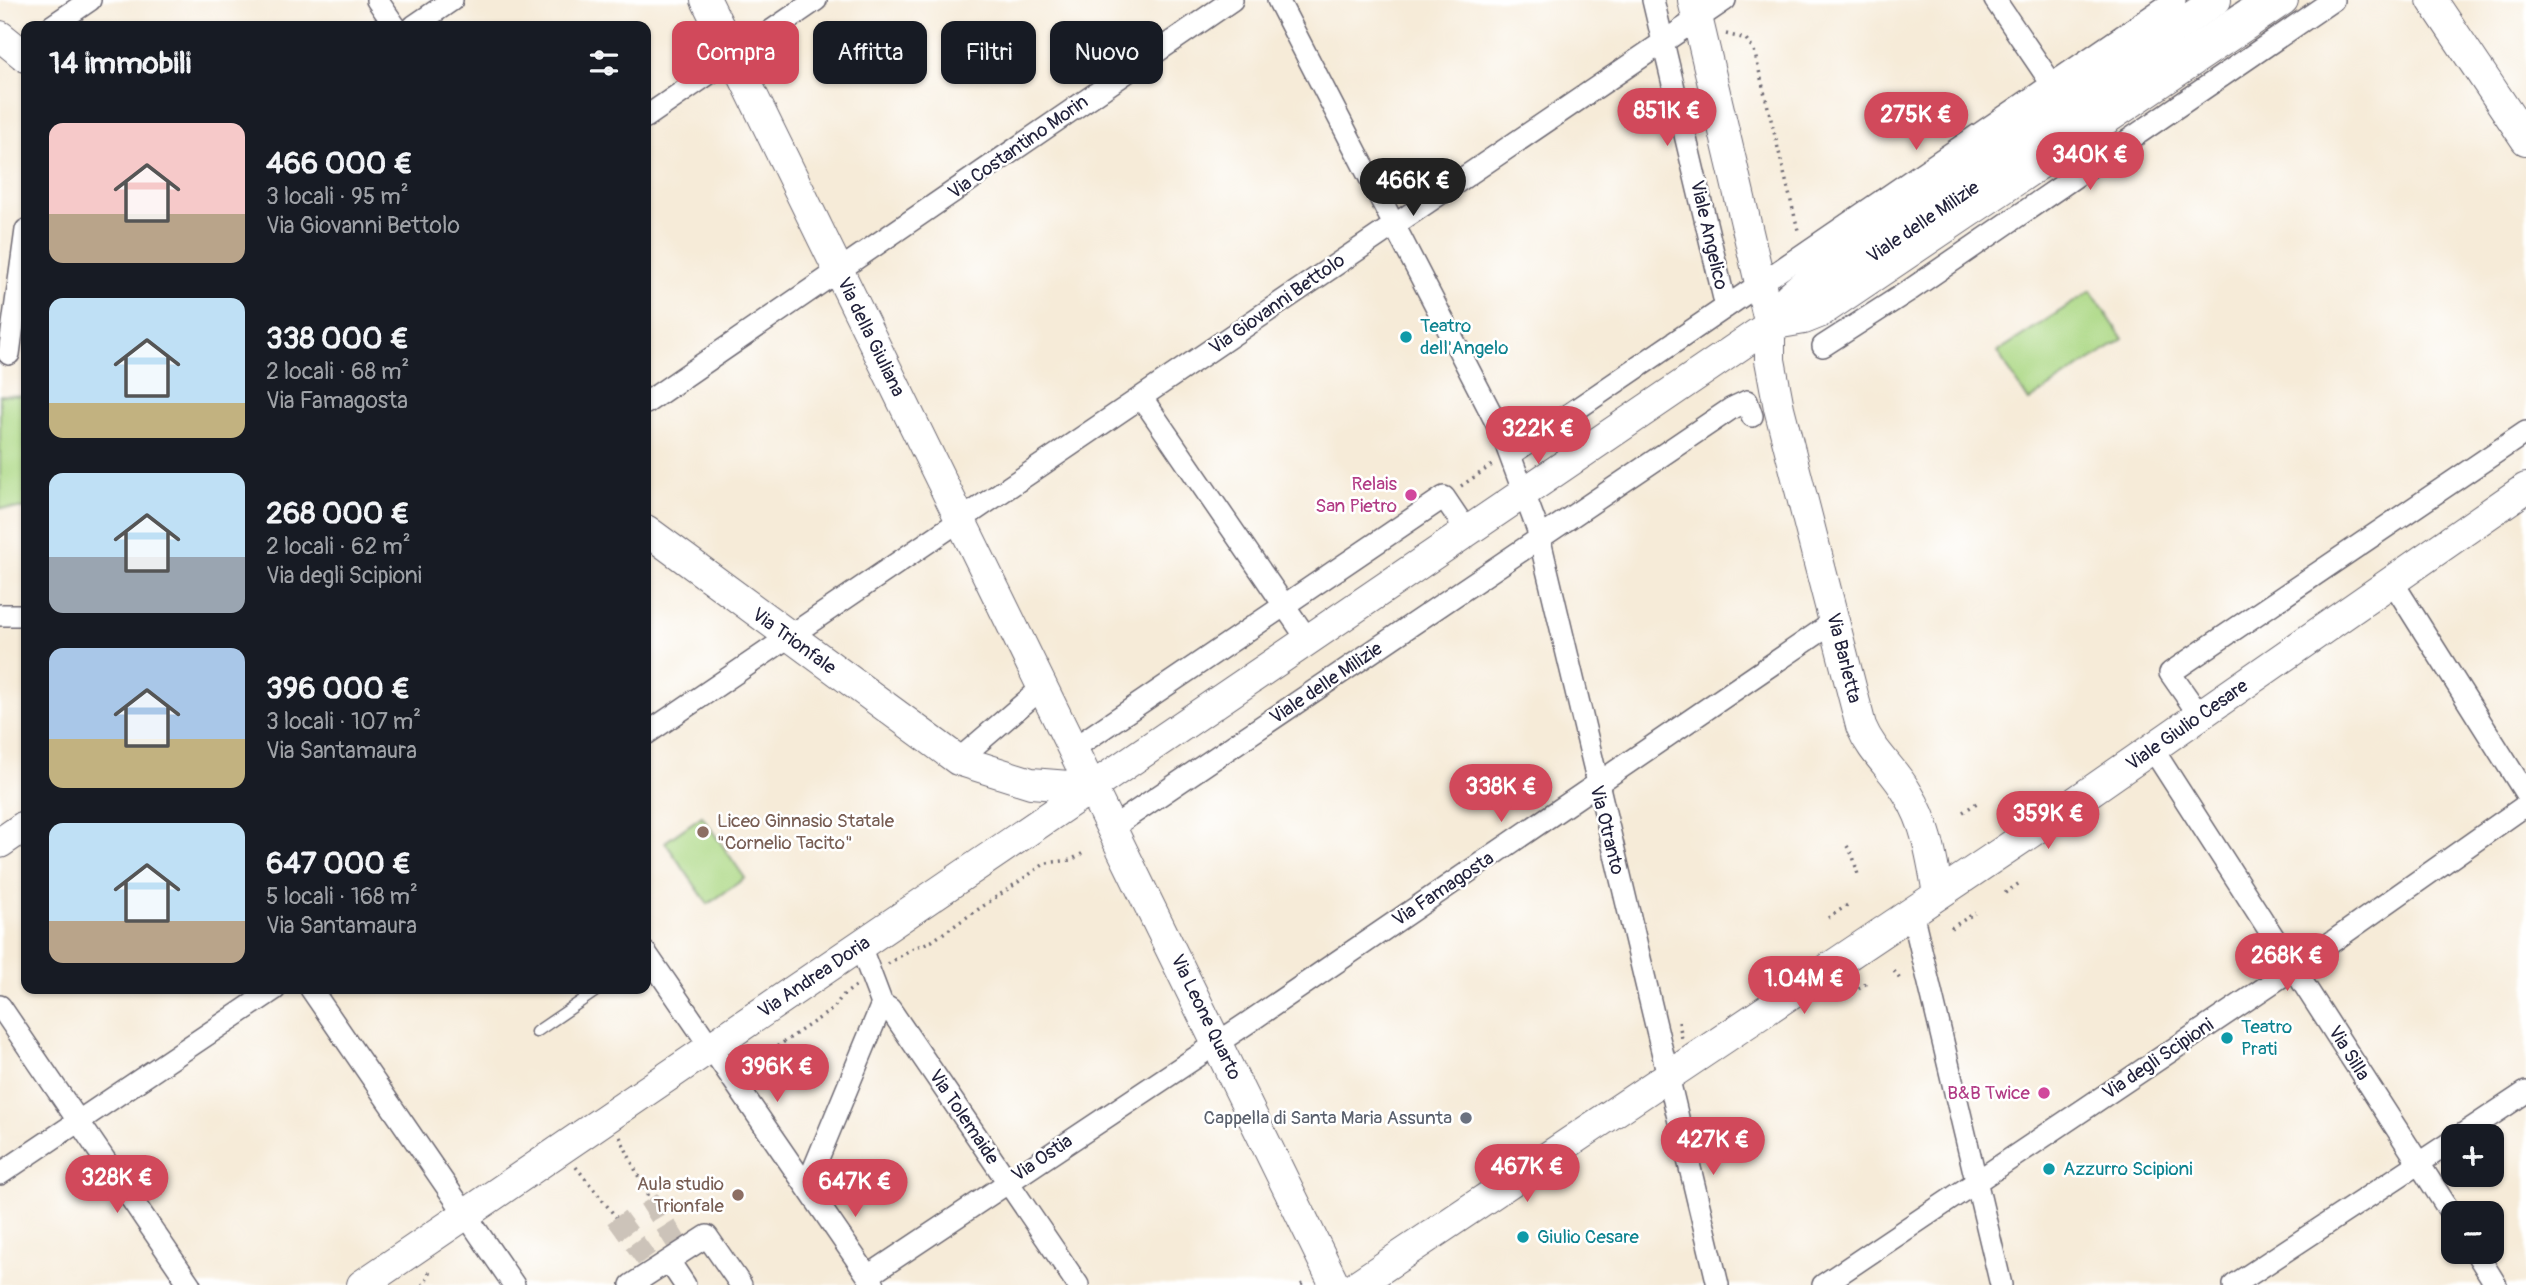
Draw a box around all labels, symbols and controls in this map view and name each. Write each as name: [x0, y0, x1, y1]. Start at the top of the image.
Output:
chip: Compra: [672, 21, 799, 84]
chip: Affitta: [813, 21, 927, 84]
chip: Filtri: [941, 21, 1036, 84]
chip: Nuovo: [1050, 21, 1163, 84]
icon: filters: [585, 44, 623, 82]
text: 14 immobili: [49, 45, 191, 82]
pin: 851K €: [1610, 88, 1724, 148]
street label: Via Costantino Morin: [943, 90, 1093, 204]
pin: 275K €: [1859, 92, 1973, 152]
text: 851K €: [1633, 96, 1701, 125]
text: 275K €: [1880, 100, 1952, 129]
pin: 340K €: [2033, 132, 2147, 192]
text: 340K €: [2052, 140, 2128, 169]
text: 466 000 €: [266, 145, 413, 182]
icon: home: [105, 151, 189, 235]
pin: 466K €: [1356, 158, 1470, 218]
text: 466K €: [1376, 166, 1450, 195]
street label: Viale delle Milizie: [1862, 175, 1984, 268]
street label: Viale Angelico: [1685, 178, 1733, 292]
text: 3 locali · 95 m²: [266, 182, 409, 211]
text: Via Giovanni Bettolo: [266, 211, 460, 240]
street label: Via Giovanni Bettolo: [1205, 248, 1349, 360]
street label: Via della Giuliana: [832, 273, 910, 401]
place label: Teatro dell'Angelo: [1420, 314, 1508, 360]
text: 338 000 €: [266, 320, 409, 357]
icon: home: [105, 326, 189, 410]
marker: Teatro dell'Angelo: [1398, 329, 1414, 345]
text: 2 locali · 68 m²: [266, 357, 409, 386]
text: Via Famagosta: [266, 386, 408, 415]
pin: 322K €: [1481, 406, 1595, 466]
text: 322K €: [1502, 414, 1574, 443]
place label: Relais San Pietro: [1315, 472, 1397, 518]
marker: Relais San Pietro: [1403, 487, 1419, 503]
text: 268 000 €: [266, 495, 410, 532]
icon: home: [105, 501, 189, 585]
text: 2 locali · 62 m²: [266, 532, 411, 561]
text: Via degli Scipioni: [266, 561, 422, 590]
street label: Via Trionfale: [747, 602, 841, 680]
street label: Via Barletta: [1821, 610, 1867, 706]
street label: Viale delle Milizie: [1265, 636, 1387, 729]
text: 396 000 €: [266, 670, 410, 707]
street label: Viale Giulio Cesare: [2121, 674, 2253, 776]
icon: home: [105, 676, 189, 760]
text: 3 locali · 107 m²: [266, 707, 421, 736]
text: Via Santamaura: [266, 736, 417, 765]
pin: 338K €: [1444, 764, 1558, 824]
text: 338K €: [1465, 772, 1537, 801]
street label: Via Otranto: [1584, 783, 1630, 877]
pin: 359K €: [1991, 792, 2105, 851]
text: 359K €: [2012, 799, 2084, 828]
place label: Liceo Ginnasio Statale "Cornelio Tacito": [717, 809, 895, 855]
marker: Liceo Ginnasio Statale "Cornelio Tacito": [695, 824, 711, 840]
text: 647 000 €: [266, 845, 411, 882]
street label: Via Famagosta: [1388, 846, 1498, 932]
icon: home: [105, 851, 189, 935]
text: 5 locali · 168 m²: [266, 882, 418, 911]
text: Via Santamaura: [266, 911, 417, 940]
street label: Via Andrea Doria: [753, 931, 875, 1023]
pin: 268K €: [2230, 934, 2344, 993]
text: 268K €: [2251, 941, 2323, 970]
street label: Via Leone Quarto: [1165, 950, 1247, 1084]
pin: 1.04M €: [1739, 956, 1869, 1016]
text: 1.04M €: [1764, 964, 1844, 993]
street label: Via degli Scipioni: [2098, 1013, 2218, 1105]
place label: Teatro Prati: [2241, 1015, 2292, 1061]
street label: Via Silla: [2323, 1021, 2375, 1085]
marker: Teatro Prati: [2219, 1030, 2235, 1046]
pin: 396K €: [720, 1044, 834, 1104]
text: 396K €: [741, 1052, 813, 1081]
street label: Via Tolemaide: [923, 1065, 1005, 1170]
place label: B&B Twice: [1947, 1081, 2031, 1105]
marker: B&B Twice: [2036, 1085, 2052, 1101]
place label: Cappella di Santa Maria Assunta: [1204, 1106, 1452, 1130]
marker: Cappella di Santa Maria Assunta: [1458, 1110, 1474, 1126]
pin: 427K €: [1656, 1118, 1770, 1177]
map controls: [2441, 1124, 2504, 1264]
button: +: [2441, 1124, 2504, 1187]
text: 427K €: [1677, 1125, 1749, 1154]
street label: Via Ostia: [1007, 1129, 1077, 1187]
pin: 467K €: [1470, 1144, 1584, 1204]
text: 467K €: [1491, 1152, 1563, 1181]
pin: 328K €: [60, 1156, 174, 1215]
place label: Azzurro Scipioni: [2063, 1157, 2193, 1181]
pin: 647K €: [798, 1160, 912, 1219]
marker: Azzurro Scipioni: [2041, 1161, 2057, 1177]
text: 328K €: [81, 1163, 153, 1192]
text: 647K €: [819, 1167, 891, 1196]
place label: Aula studio Trionfale: [637, 1172, 725, 1218]
marker: Aula studio Trionfale: [730, 1187, 746, 1203]
button: −: [2441, 1201, 2504, 1264]
place label: Giulio Cesare: [1537, 1225, 1640, 1249]
marker: Giulio Cesare: [1515, 1229, 1531, 1245]

